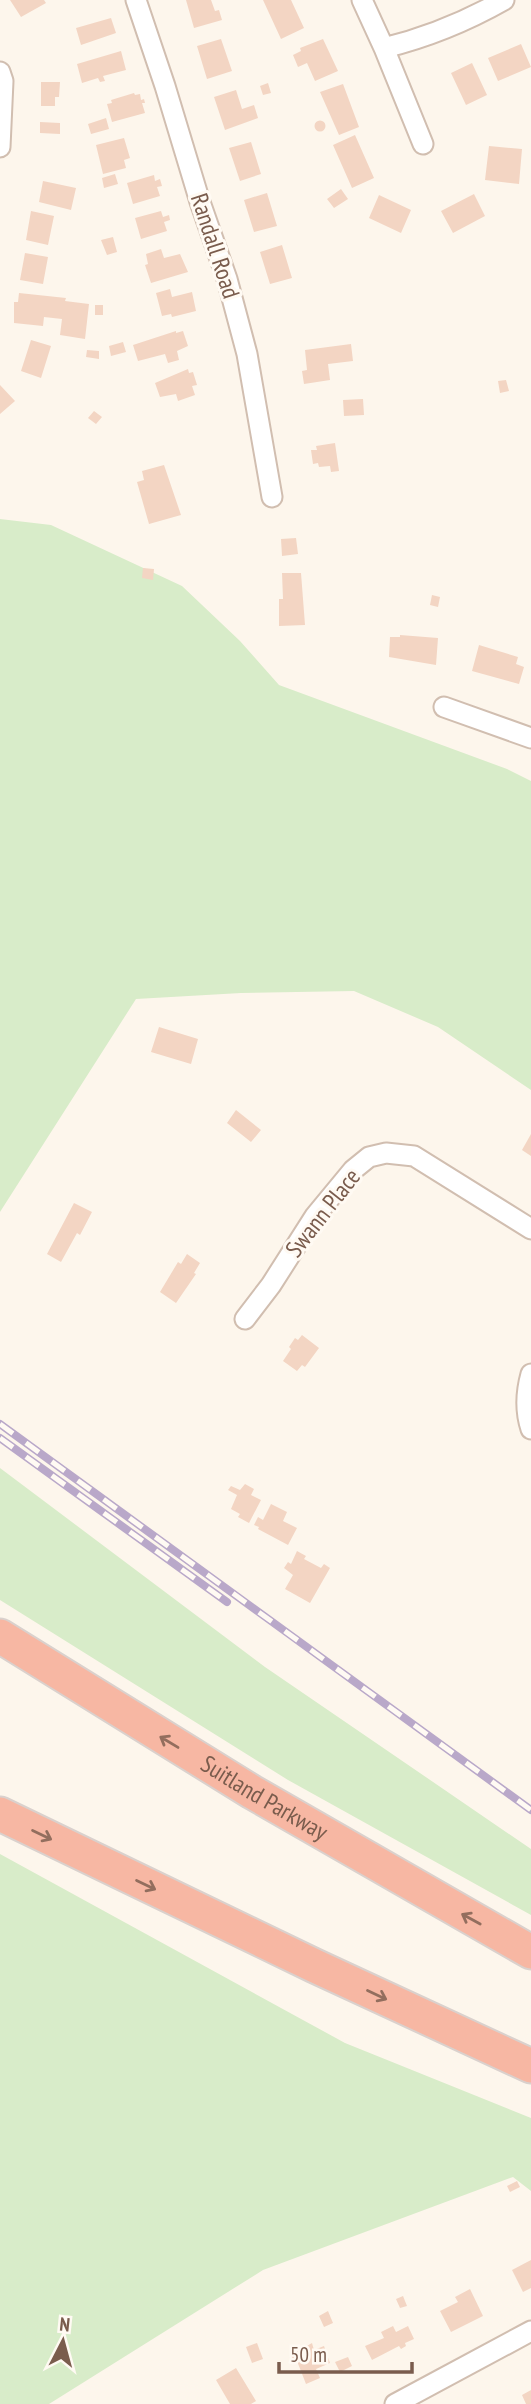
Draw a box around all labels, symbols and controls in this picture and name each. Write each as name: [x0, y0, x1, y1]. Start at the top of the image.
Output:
street label: Randall Road: [184, 189, 247, 302]
street label: Swann Place: [278, 1162, 367, 1263]
one-way arrow: [159, 1734, 179, 1748]
street label: Suitland Parkway: [195, 1748, 333, 1847]
one-way arrow: [31, 1828, 52, 1842]
one-way arrow: [135, 1879, 156, 1892]
one-way arrow: [462, 1912, 482, 1926]
one-way arrow: [366, 1989, 387, 2002]
north arrow: [28, 2306, 98, 2376]
text: N: [58, 2312, 71, 2337]
scale bar: [279, 2330, 412, 2374]
text: 50 m: [290, 2341, 327, 2368]

